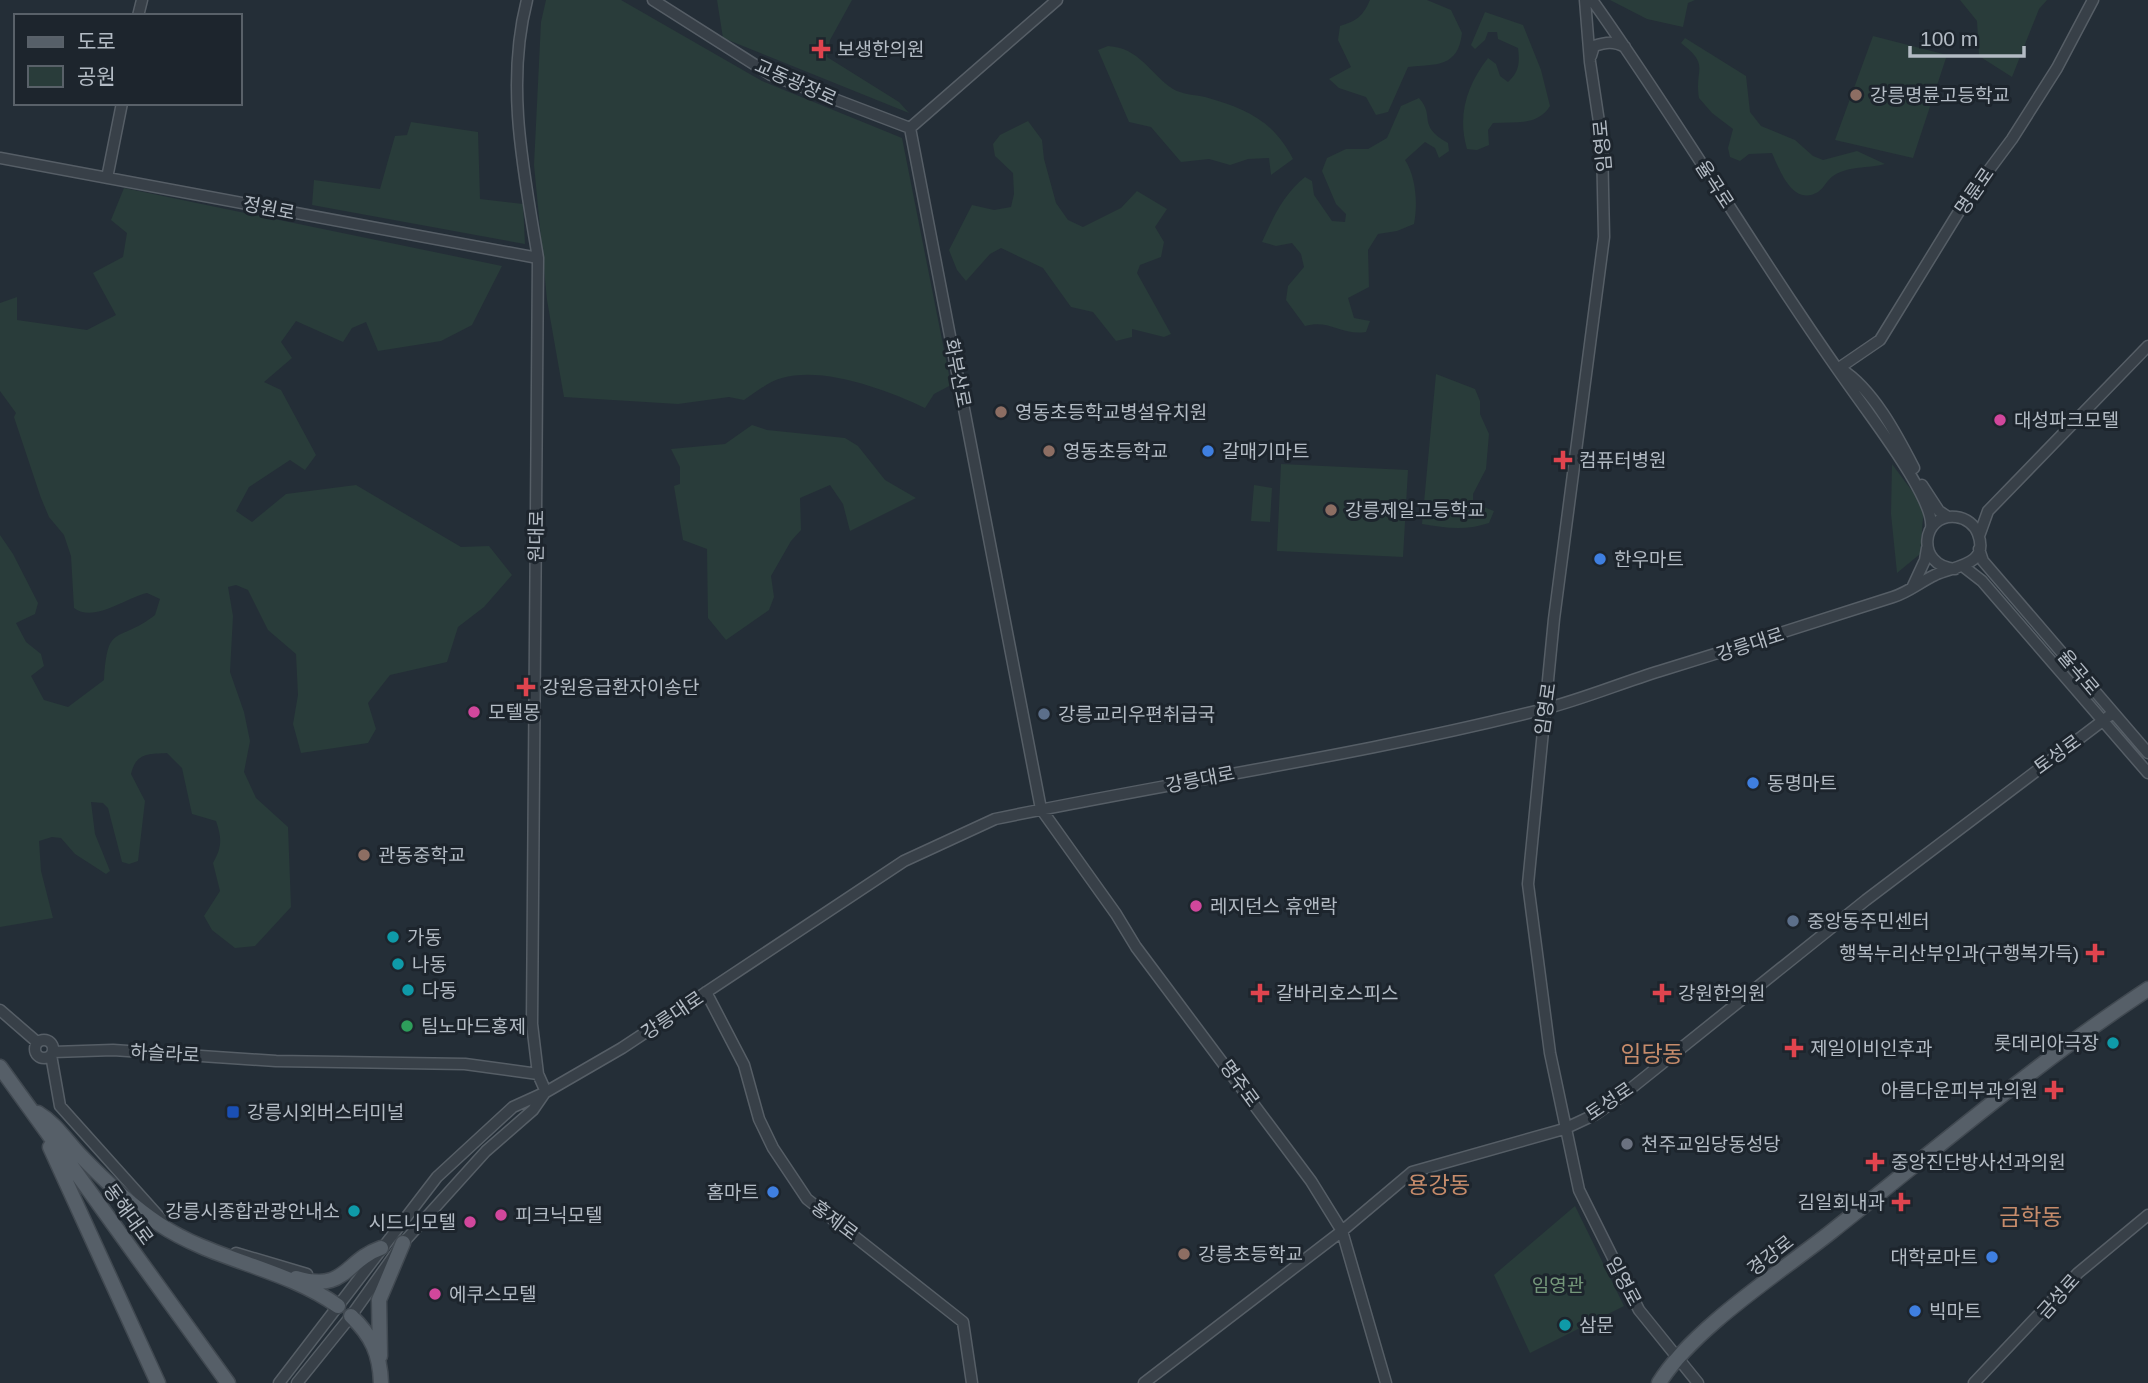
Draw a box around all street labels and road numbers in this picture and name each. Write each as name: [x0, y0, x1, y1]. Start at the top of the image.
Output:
street label: 교동광장로: [752, 55, 840, 110]
street label: 임영로: [1590, 119, 1615, 173]
street label: 율곡로: [1691, 157, 1738, 212]
street label: 명륜로: [1951, 164, 1998, 219]
street label: 정원로: [241, 193, 297, 224]
street label: 화부산로: [941, 337, 974, 409]
street label: 원대로: [526, 510, 547, 562]
street label: 강릉대로: [1714, 624, 1787, 665]
street label: 율곡로: [2054, 645, 2104, 699]
street label: 임영로: [1531, 682, 1560, 737]
street label: 토성로: [2030, 730, 2085, 778]
street label: 강릉대로: [1164, 763, 1236, 796]
street label: 강릉대로: [637, 987, 707, 1044]
street label: 하슬라로: [130, 1041, 200, 1066]
street label: 명주로: [1216, 1056, 1264, 1111]
street label: 토성로: [1582, 1078, 1637, 1125]
street label: 동해대로: [100, 1180, 158, 1249]
street label: 홍제로: [807, 1196, 862, 1245]
street label: 경강로: [1743, 1231, 1797, 1280]
street label: 임영로: [1602, 1253, 1645, 1309]
street label: 금성로: [2033, 1270, 2084, 1323]

